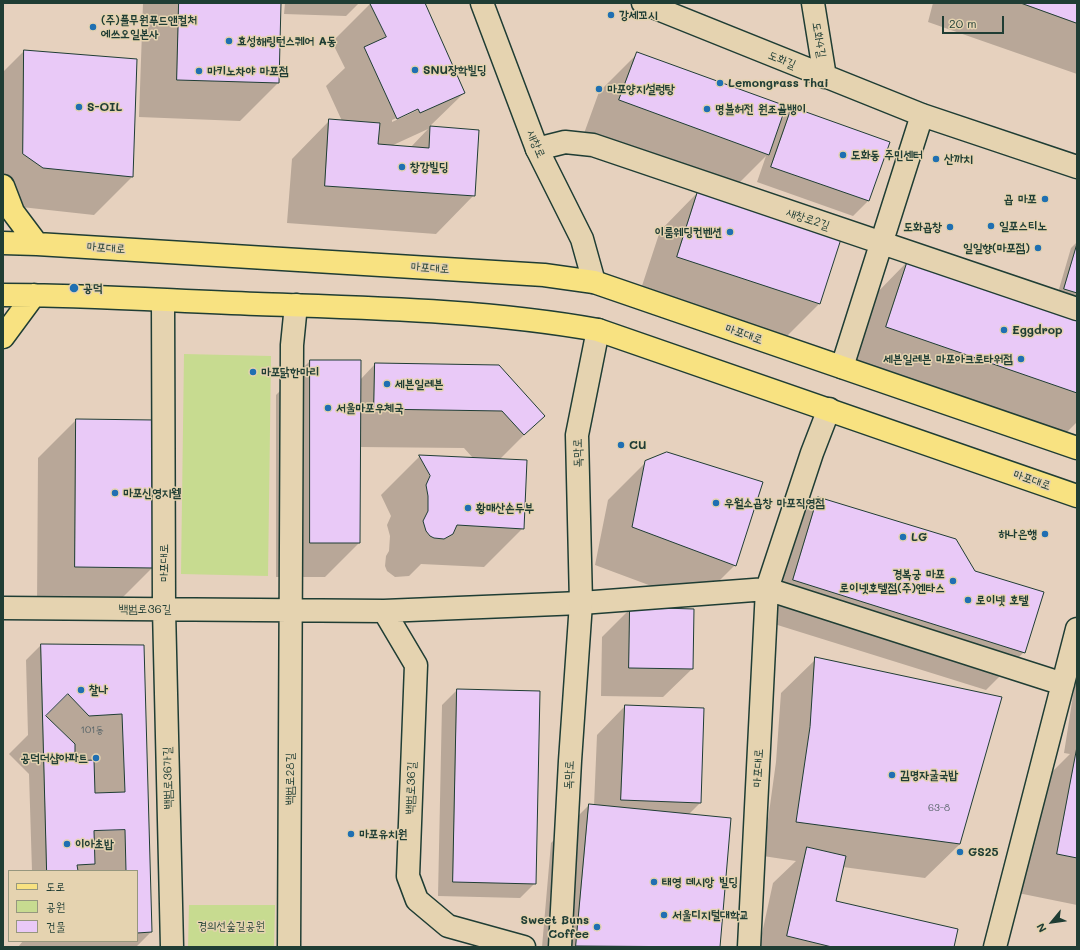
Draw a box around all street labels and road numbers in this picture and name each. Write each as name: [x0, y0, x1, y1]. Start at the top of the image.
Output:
street label: 도화4길: [809, 21, 829, 59]
street label: 도화길: [766, 48, 798, 72]
street label: 새창로: [524, 128, 548, 160]
street label: 새창로2길: [784, 205, 832, 233]
street label: 마포대로: [86, 239, 126, 257]
street label: 마포대로: [410, 259, 450, 277]
street label: 마포대로: [723, 321, 765, 347]
street label: 독막로: [571, 438, 585, 468]
street label: 마포대로: [1011, 467, 1053, 493]
street label: 마포대로: [157, 544, 171, 582]
street label: 백범로36길: [119, 602, 171, 616]
street label: 백범로36가길: [160, 747, 176, 809]
street label: 마포대로: [750, 748, 766, 788]
street label: 백범로28길: [283, 753, 297, 805]
street label: 독막로: [561, 760, 577, 790]
street label: 백범로36길: [403, 761, 419, 815]

